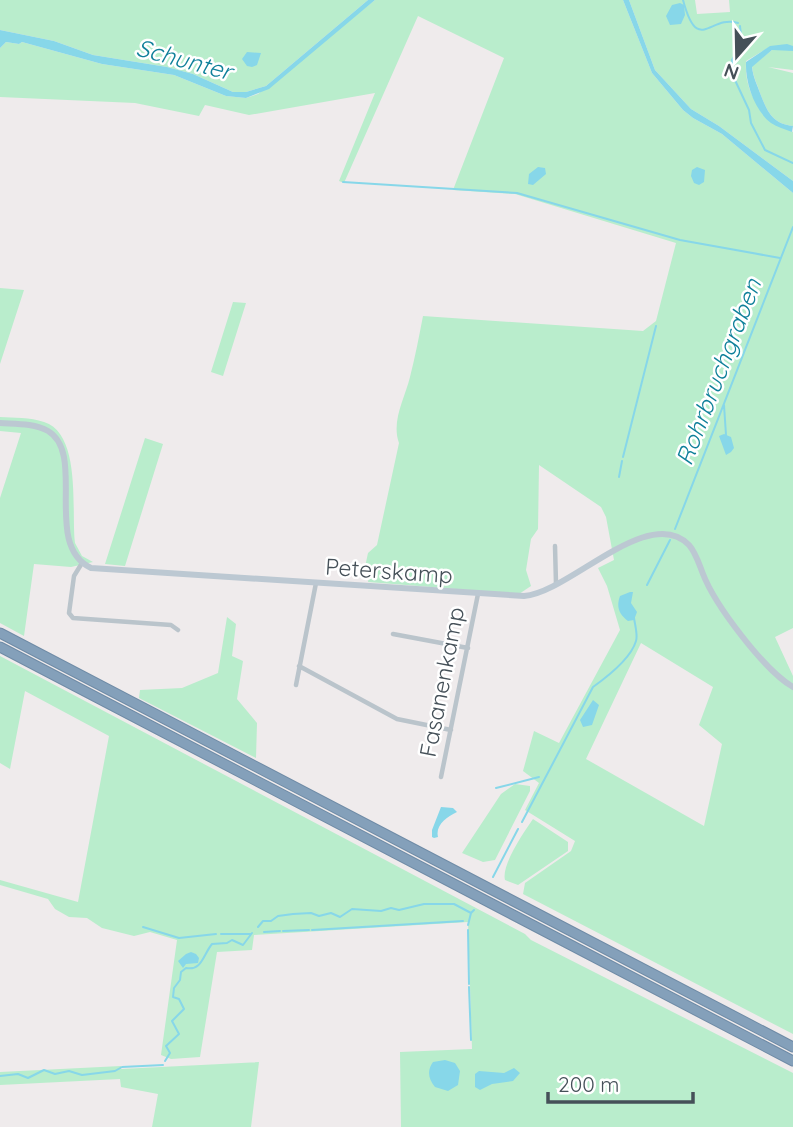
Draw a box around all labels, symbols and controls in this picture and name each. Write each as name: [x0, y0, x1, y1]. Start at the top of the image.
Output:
north arrow: [702, 21, 772, 91]
water label: Schunter: [133, 32, 238, 87]
text: N: [721, 58, 742, 86]
water label: Rohrbruchgraben: [669, 273, 768, 469]
street label: Peterskamp: [324, 552, 454, 589]
street label: Fasanenkamp: [413, 605, 470, 759]
scale bar: [548, 1060, 693, 1104]
text: 200 m: [558, 1071, 620, 1097]

